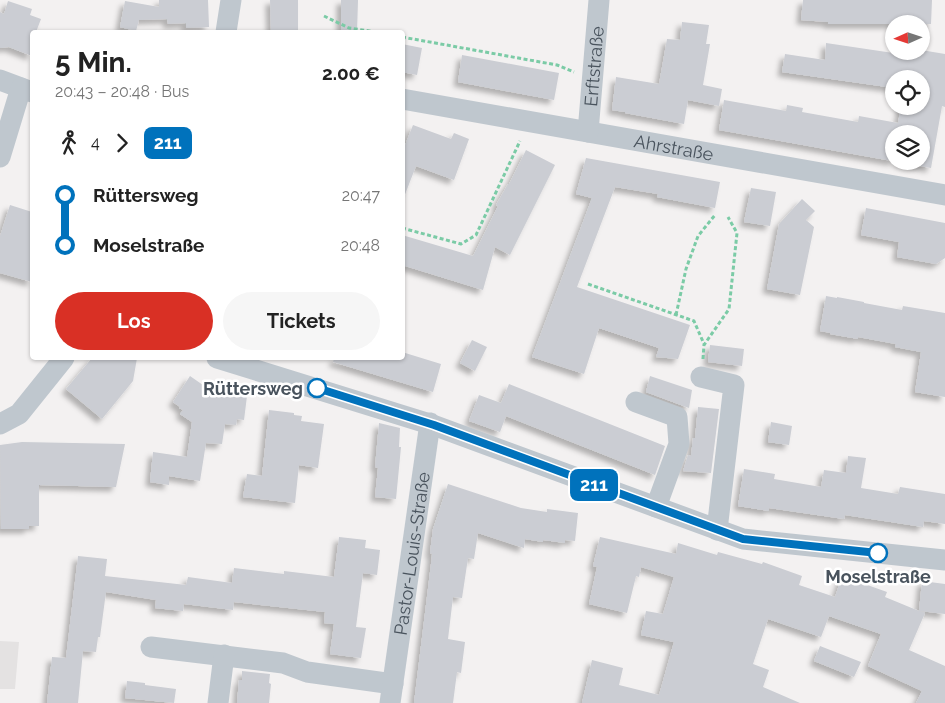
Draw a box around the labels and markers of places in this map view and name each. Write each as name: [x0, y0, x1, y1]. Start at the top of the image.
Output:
place label: Rüttersweg: [203, 378, 303, 399]
marker: Rüttersweg: [307, 378, 327, 398]
marker: Moselstraße: [868, 543, 888, 563]
place label: Moselstraße: [825, 566, 931, 587]

